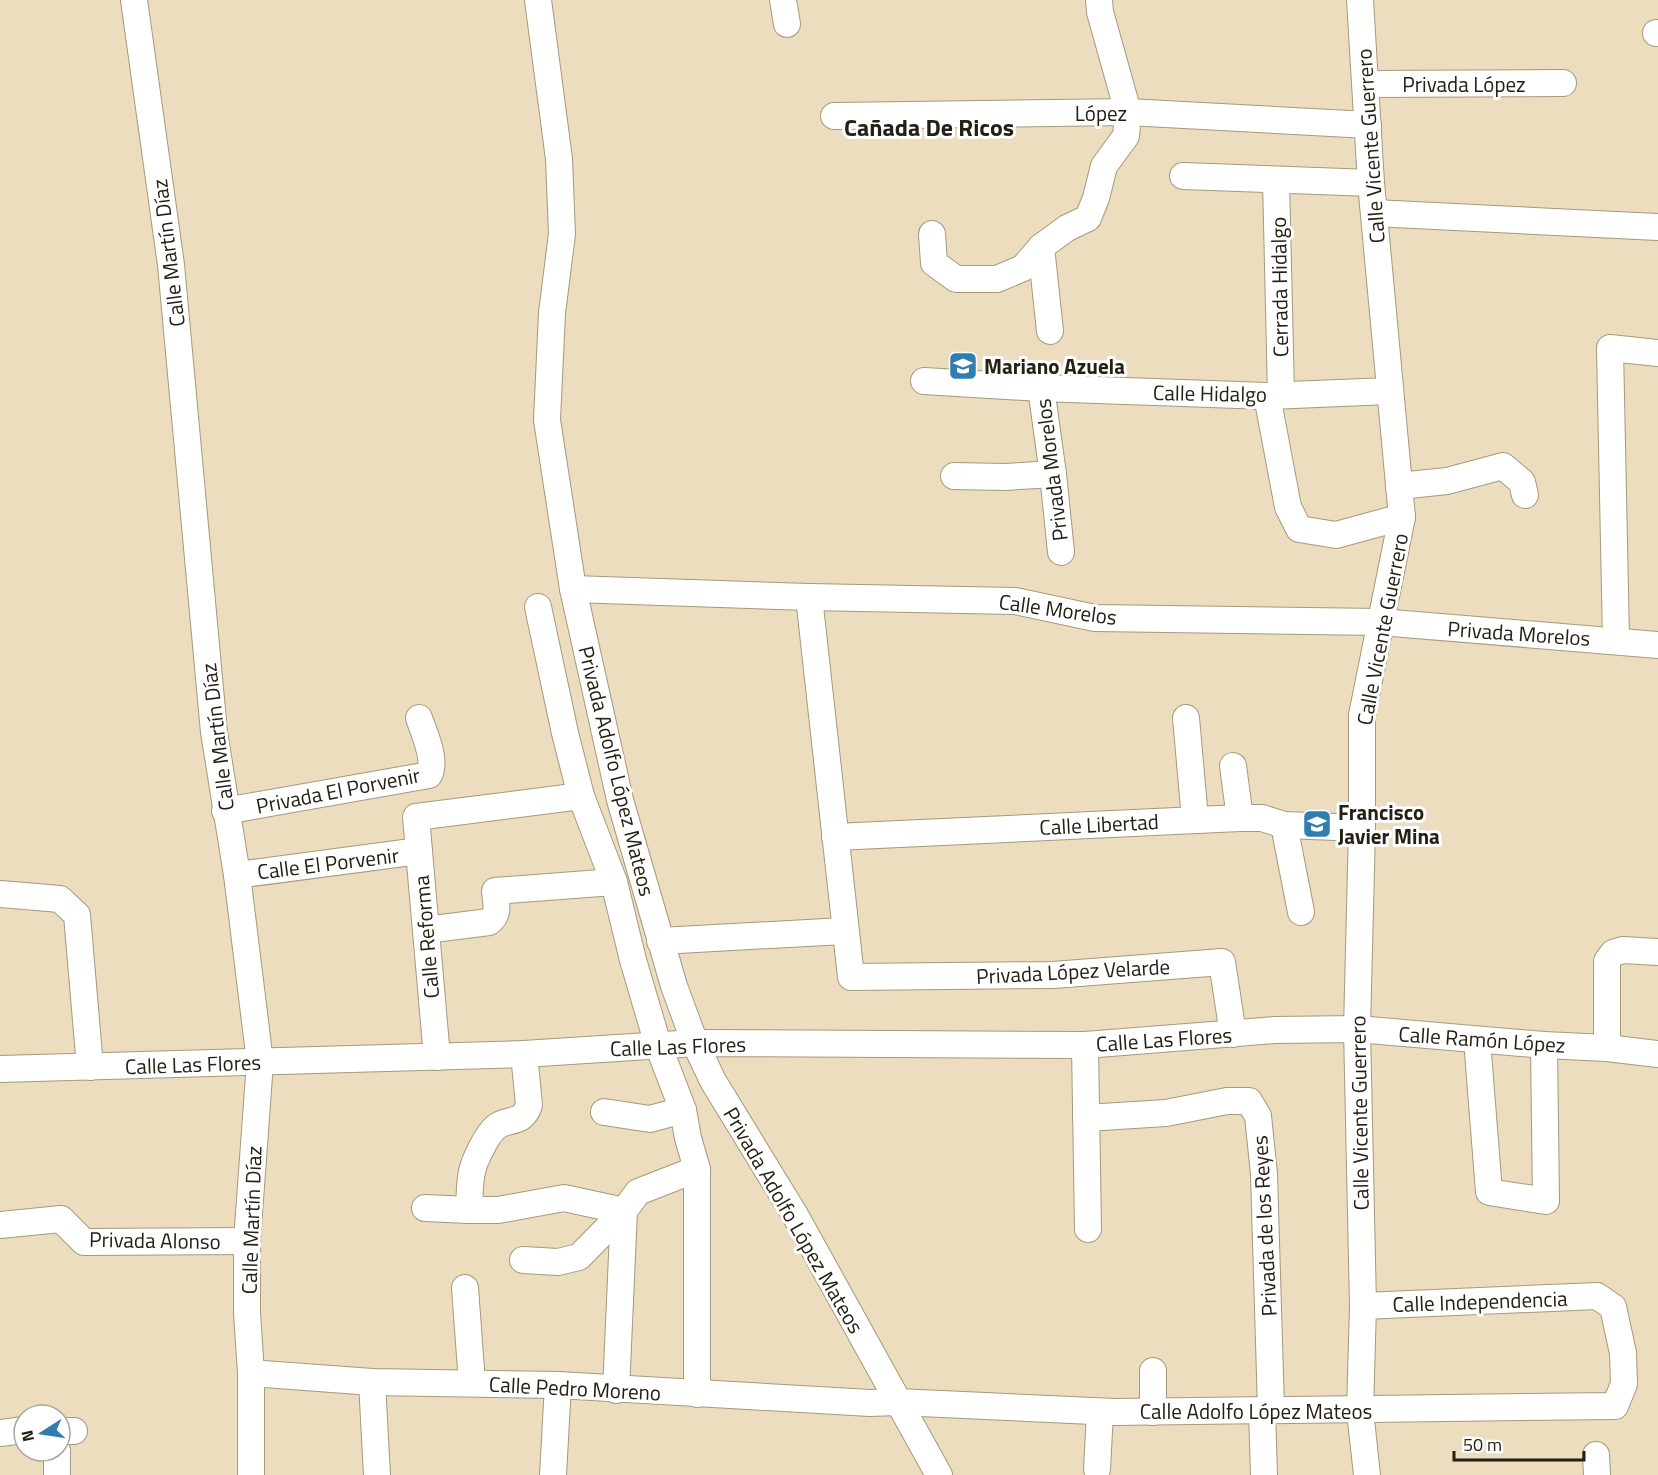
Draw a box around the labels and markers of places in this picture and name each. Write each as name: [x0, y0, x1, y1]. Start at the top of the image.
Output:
school or university icon: Mariano Azuela: [947, 350, 979, 382]
place label: Mariano Azuela: [984, 350, 1125, 382]
place label: Francisco Javier Mina: [1338, 796, 1440, 852]
school or university icon: Francisco Javier Mina: [1301, 808, 1333, 840]

